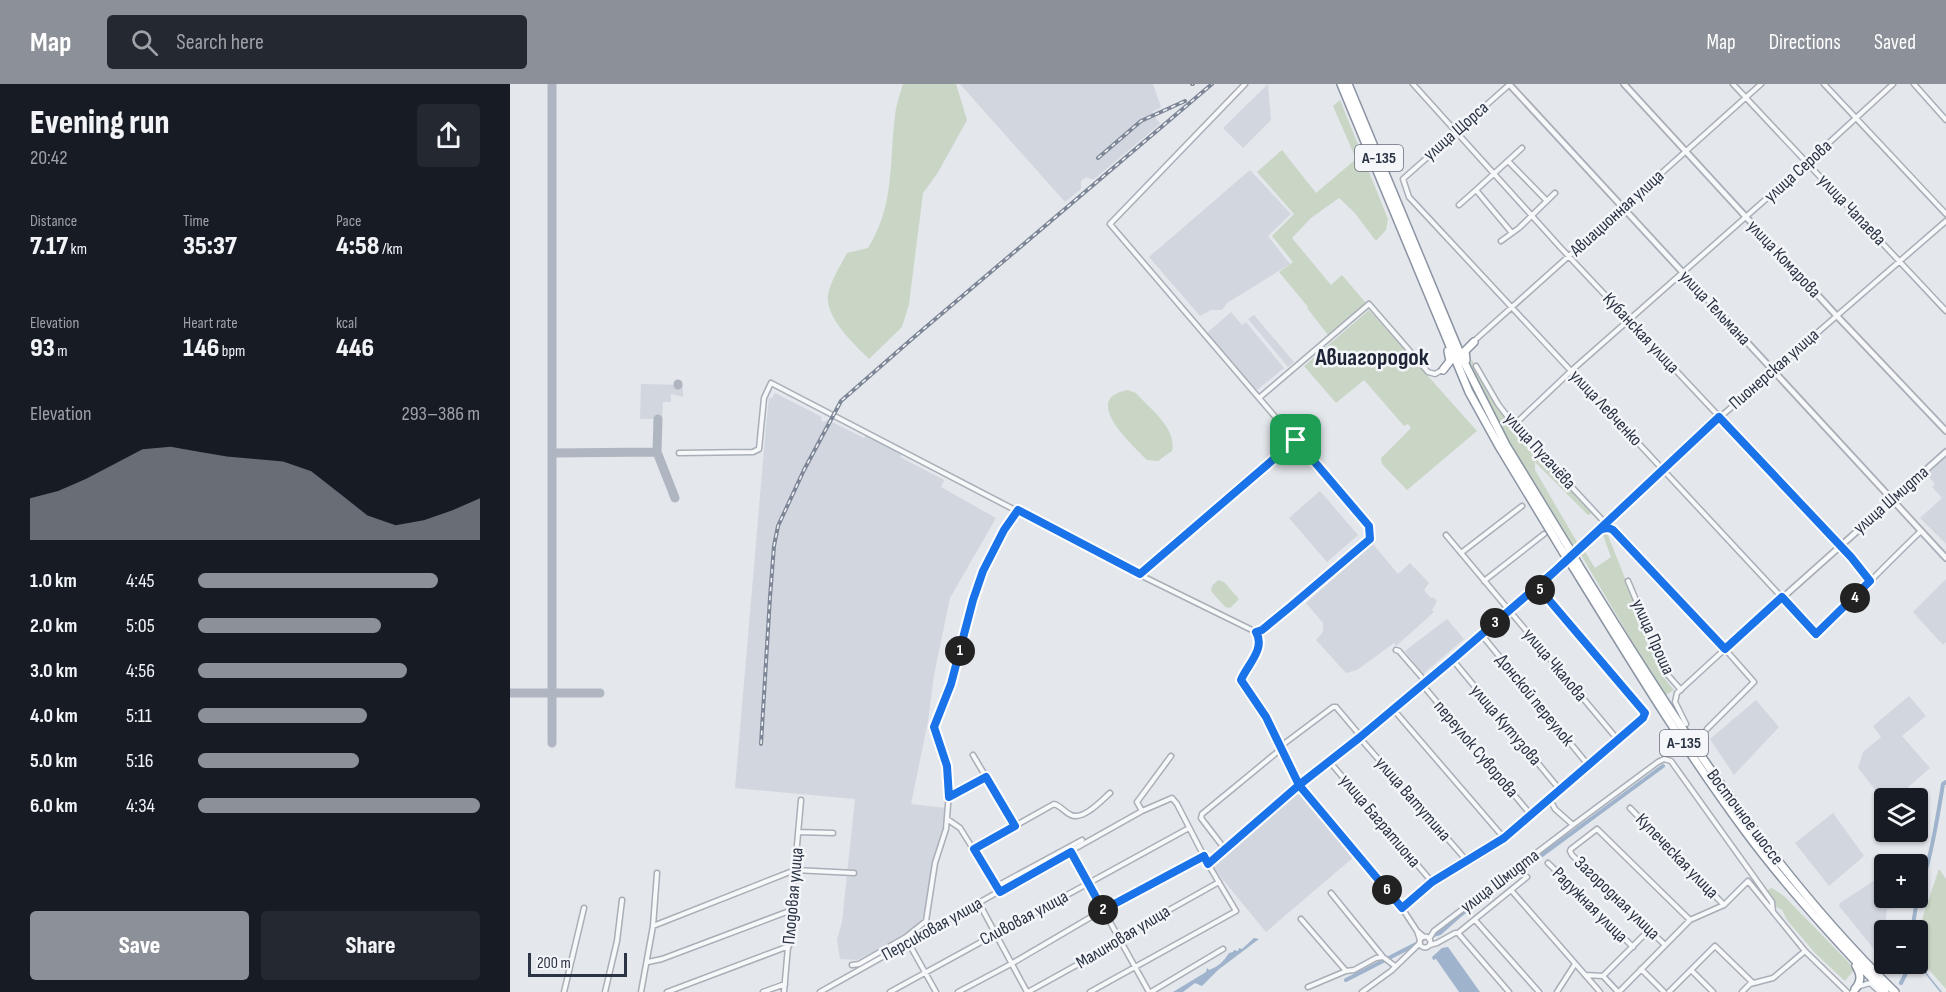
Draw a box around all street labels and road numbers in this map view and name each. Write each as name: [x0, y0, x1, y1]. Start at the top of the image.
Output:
street label: улица Щорса: [1419, 97, 1493, 165]
street label: улица Серова: [1760, 135, 1836, 207]
road number: А-135: [1355, 145, 1403, 171]
street label: Авиационная улица: [1565, 165, 1668, 261]
street label: улица Чапаева: [1814, 170, 1890, 250]
street label: улица Комарова: [1743, 216, 1825, 302]
street label: улица Тельмана: [1675, 266, 1755, 350]
street label: Кубанская улица: [1598, 288, 1684, 378]
street label: Пионерская улица: [1725, 324, 1823, 414]
street label: улица Левченко: [1565, 366, 1647, 450]
street label: улица Пугачёва: [1500, 408, 1580, 494]
street label: улица Шмидта: [1849, 462, 1933, 538]
street label: улица Проша: [1627, 596, 1679, 678]
street label: улица Чкалова: [1518, 624, 1592, 706]
street label: Донской переулок: [1491, 650, 1579, 750]
street label: улица Кутузова: [1466, 680, 1546, 770]
street label: переулок Суворова: [1429, 696, 1523, 802]
road number: А-135: [1660, 730, 1708, 756]
street label: улица Ватутина: [1371, 752, 1455, 846]
street label: Восточное шоссе: [1702, 765, 1788, 869]
street label: улица Багратиона: [1335, 770, 1425, 872]
street label: Купеческая улица: [1631, 809, 1723, 903]
street label: улица Шмидта: [1457, 845, 1543, 917]
street label: Плодовая улица: [778, 847, 808, 945]
street label: Загородная улица: [1570, 852, 1664, 944]
street label: Радужная улица: [1548, 863, 1632, 947]
street label: Сливовая улица: [976, 886, 1072, 950]
street label: Персиковая улица: [878, 893, 986, 965]
street label: Малиновая улица: [1072, 901, 1174, 973]

